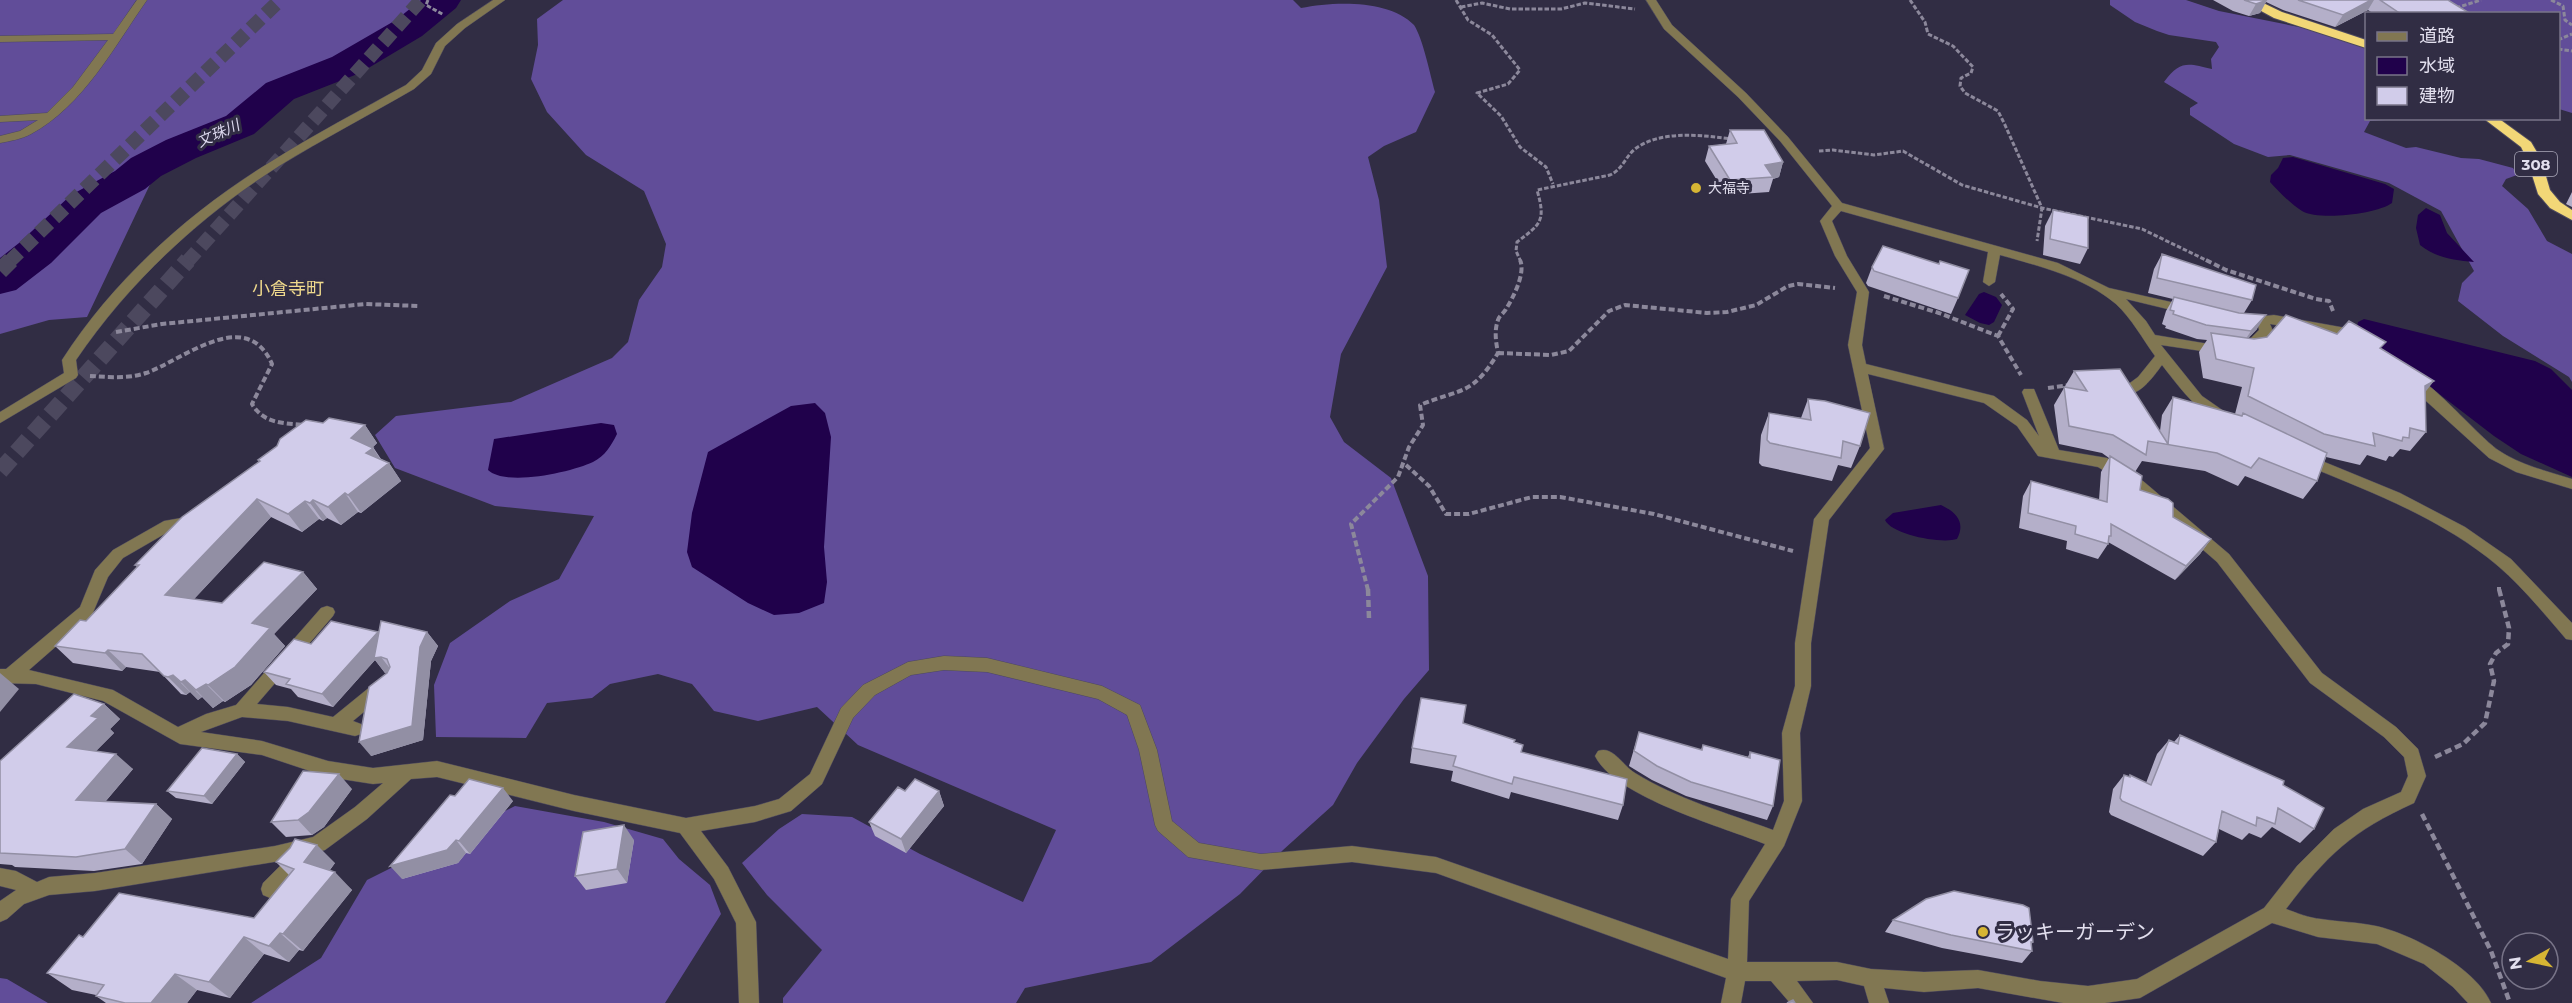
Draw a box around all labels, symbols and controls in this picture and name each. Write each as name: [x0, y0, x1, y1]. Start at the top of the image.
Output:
legend: [2365, 12, 2560, 120]
text: 道路: [2419, 25, 2455, 47]
text: 水域: [2419, 55, 2455, 77]
text: 建物: [2419, 85, 2455, 107]
water label: 文珠川: [194, 114, 244, 151]
road number: 308: [2515, 152, 2557, 176]
place label: 大福寺: [1708, 179, 1750, 197]
marker: 大福寺: [1689, 181, 1703, 195]
district label: 小倉寺町: [252, 278, 324, 300]
place label: ラッキーガーデン: [1995, 920, 2155, 944]
marker: ラッキーガーデン: [1976, 925, 1990, 939]
north arrow: [2500, 931, 2560, 991]
text: N: [2505, 955, 2526, 971]

